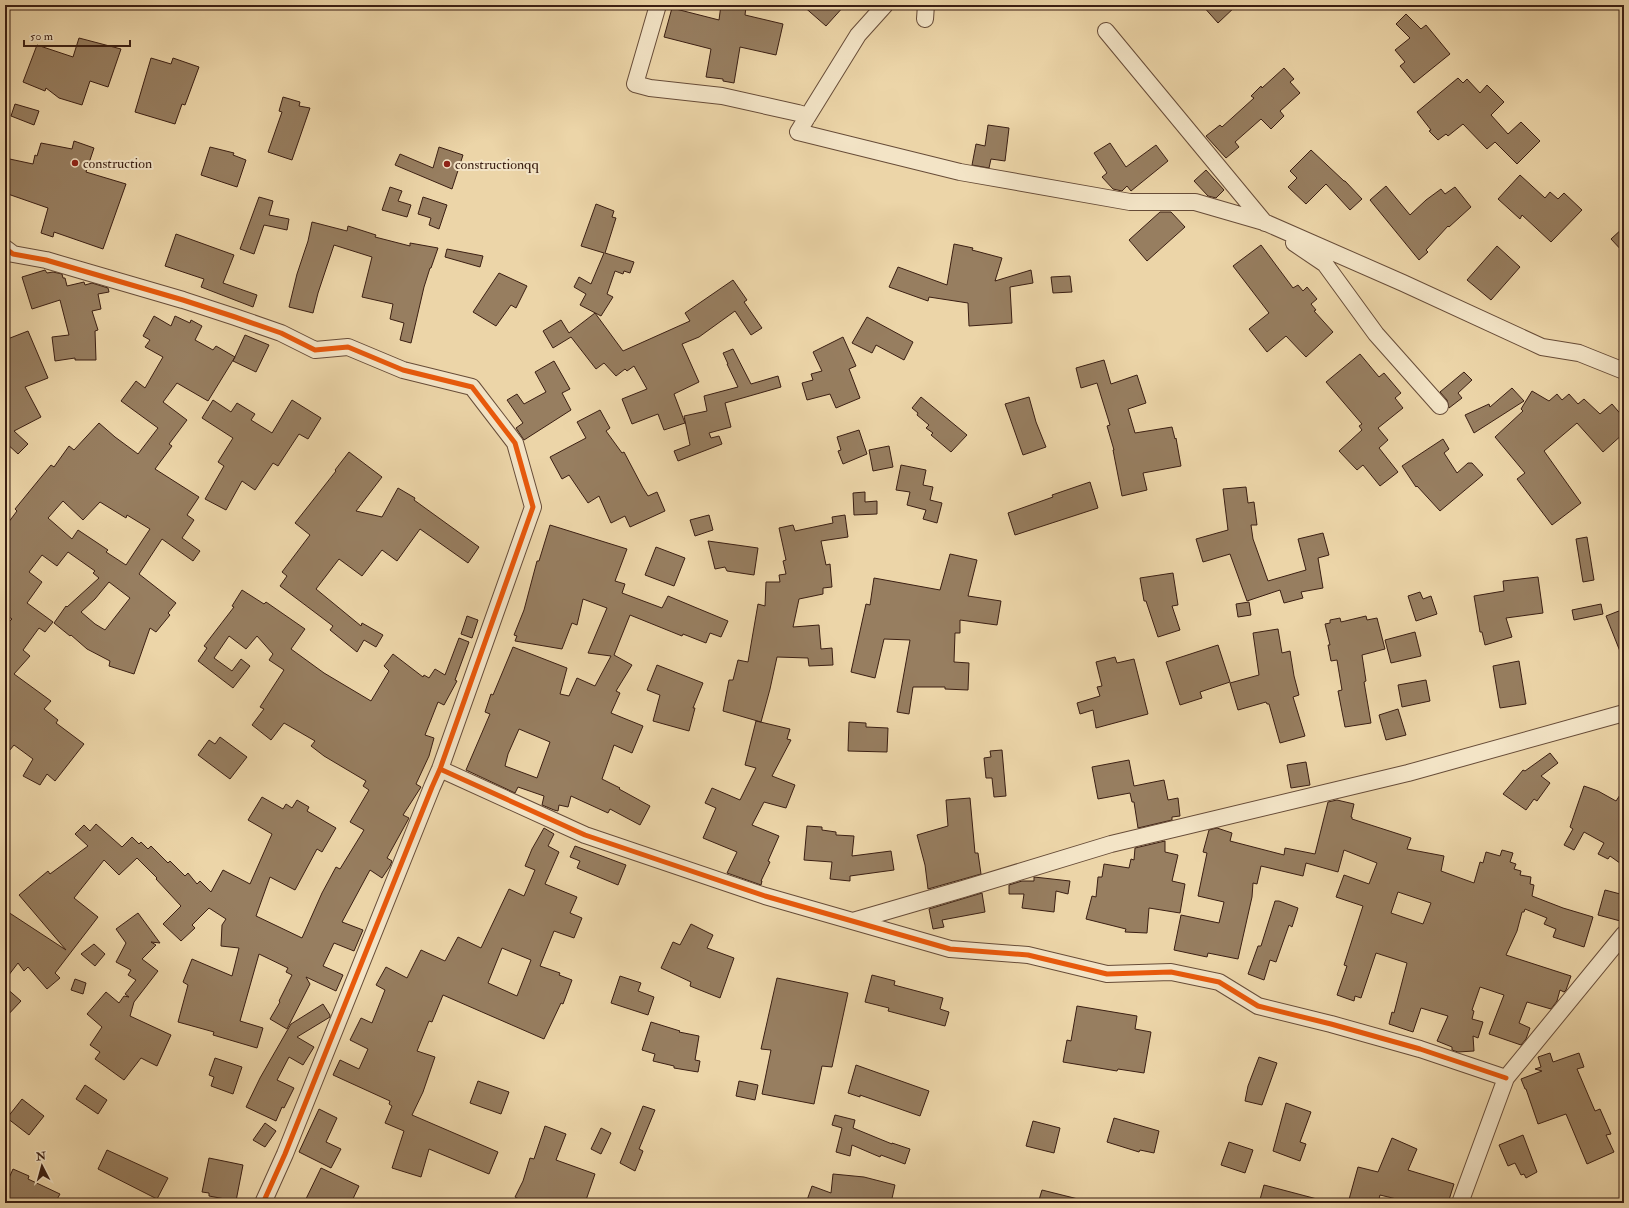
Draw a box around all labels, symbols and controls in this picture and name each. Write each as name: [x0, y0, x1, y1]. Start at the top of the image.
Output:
scale bar: [24, 22, 130, 48]
text: 50 m: [30, 29, 54, 44]
place label: construction: [83, 155, 152, 172]
place label: constructionqq: [455, 156, 539, 173]
marker: construction: [70, 158, 80, 168]
marker: constructionqq: [442, 159, 452, 169]
north arrow: [22, 1146, 62, 1186]
text: N: [34, 1149, 48, 1164]

